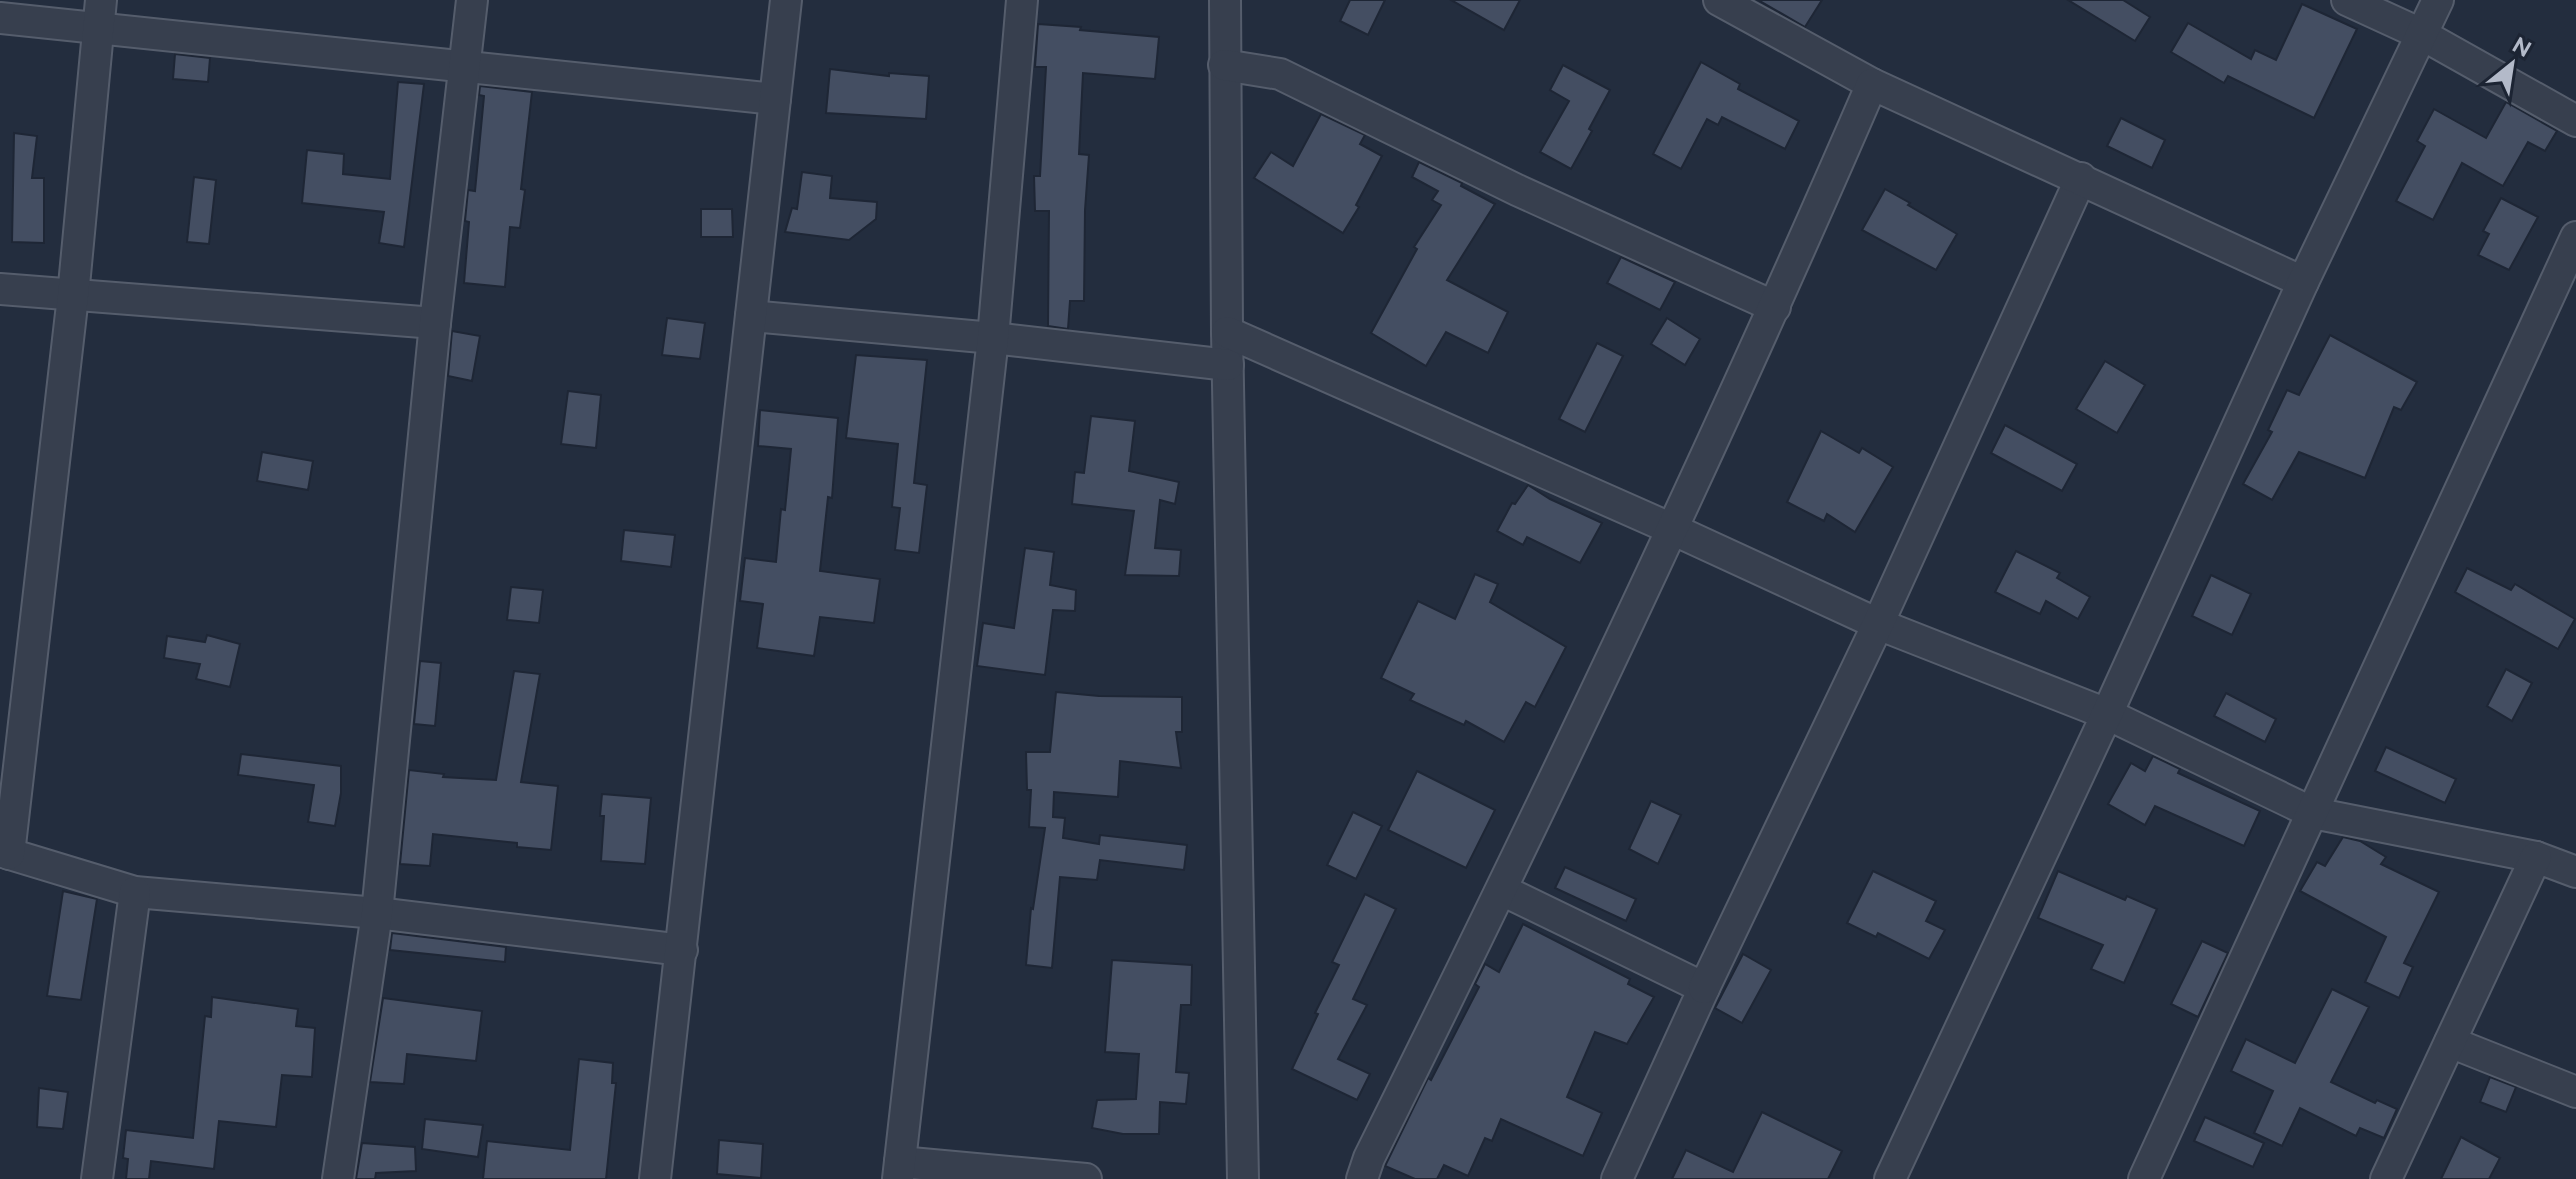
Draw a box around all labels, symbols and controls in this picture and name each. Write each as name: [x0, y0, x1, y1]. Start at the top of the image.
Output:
north arrow: [2472, 24, 2552, 104]
text: N: [2508, 31, 2536, 62]

